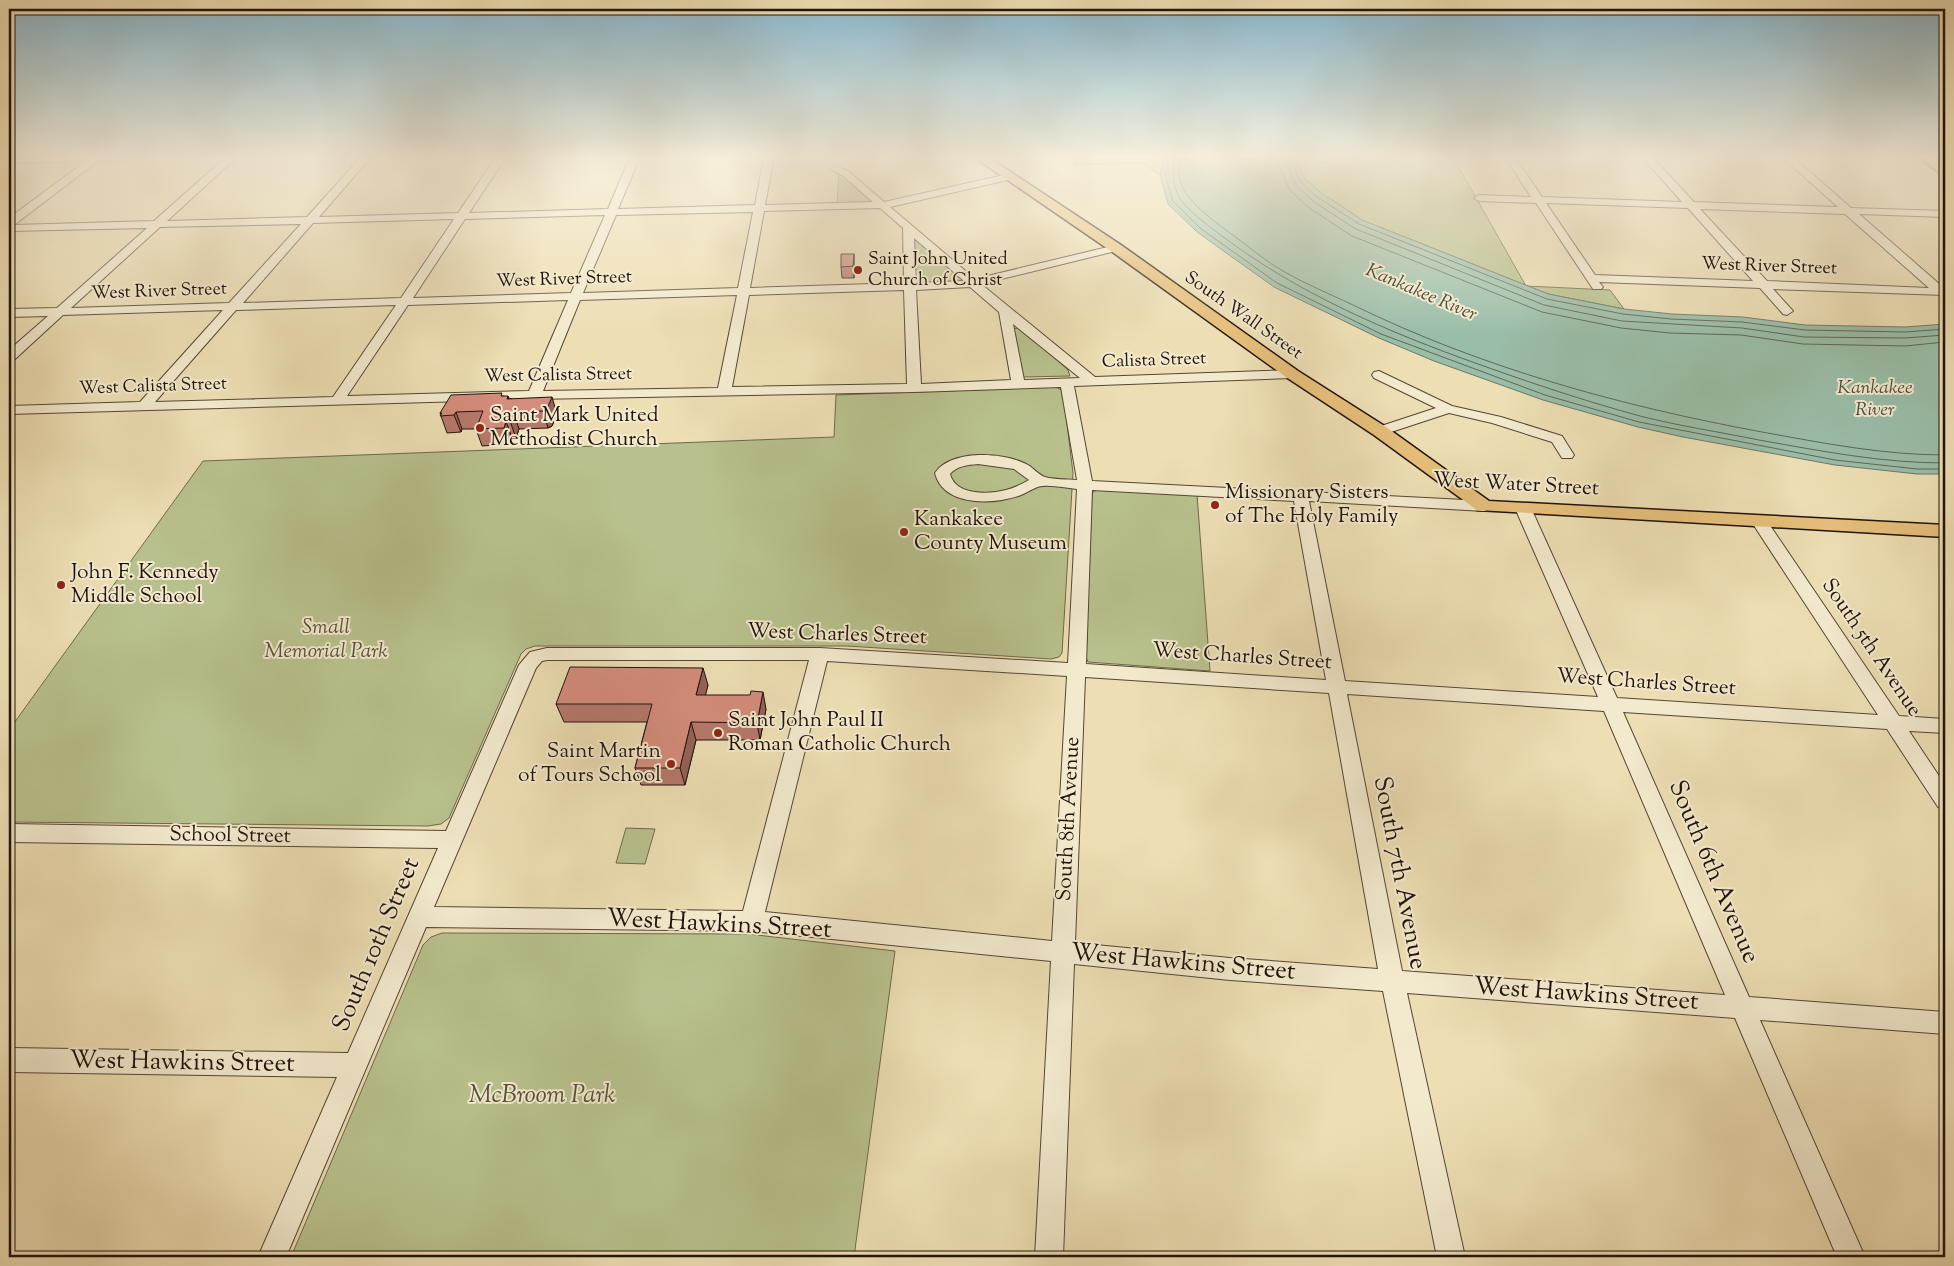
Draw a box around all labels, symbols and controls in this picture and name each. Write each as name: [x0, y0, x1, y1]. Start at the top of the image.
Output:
place label: Saint John United Church of Christ: [868, 247, 1008, 294]
street label: West River Street: [1701, 252, 1837, 282]
water label: Kankakee River: [1361, 257, 1481, 329]
marker: Saint John United Church of Christ: [852, 264, 864, 276]
street label: West River Street: [496, 265, 632, 295]
street label: South Wall Street: [1179, 265, 1307, 367]
street label: West River Street: [91, 277, 227, 307]
street label: Calista Street: [1101, 346, 1207, 376]
street label: West Calista Street: [484, 362, 632, 390]
street label: West Calista Street: [78, 371, 228, 403]
water label: Kankakee River: [1837, 375, 1913, 424]
place label: Saint Mark United Methodist Church: [490, 401, 659, 455]
marker: Saint Mark United Methodist Church: [474, 422, 486, 434]
street label: West Water Street: [1432, 466, 1600, 504]
place label: Missionary Sisters of The Holy Family: [1225, 478, 1399, 532]
marker: Missionary Sisters of The Holy Family: [1209, 499, 1221, 511]
place label: Kankakee County Museum: [914, 505, 1067, 559]
marker: Kankakee County Museum: [898, 526, 910, 538]
place label: John F. Kennedy Middle School: [70, 558, 219, 612]
street label: South 5th Avenue: [1813, 573, 1929, 723]
marker: John F. Kennedy Middle School: [55, 579, 67, 591]
park label: Small Memorial Park: [264, 613, 388, 667]
street label: West Charles Street: [747, 617, 927, 653]
street label: West Charles Street: [1151, 636, 1333, 678]
street label: West Charles Street: [1555, 662, 1737, 704]
place label: Saint John Paul II Roman Catholic Church: [728, 706, 951, 760]
marker: Saint John Paul II Roman Catholic Church: [712, 727, 724, 739]
street label: South 8th Avenue: [1050, 736, 1088, 902]
place label: Saint Martin of Tours School: [518, 737, 661, 791]
marker: Saint Martin of Tours School: [665, 758, 677, 770]
street label: South 7th Avenue: [1363, 773, 1435, 973]
street label: South 6th Avenue: [1658, 775, 1768, 969]
street label: School Street: [169, 820, 291, 852]
street label: South 10th Street: [324, 852, 430, 1038]
street label: West Hawkins Street: [606, 901, 833, 949]
street label: West Hawkins Street: [1069, 935, 1297, 991]
street label: West Hawkins Street: [1472, 969, 1700, 1021]
street label: West Hawkins Street: [69, 1043, 295, 1083]
park label: McBroom Park: [469, 1078, 615, 1114]

